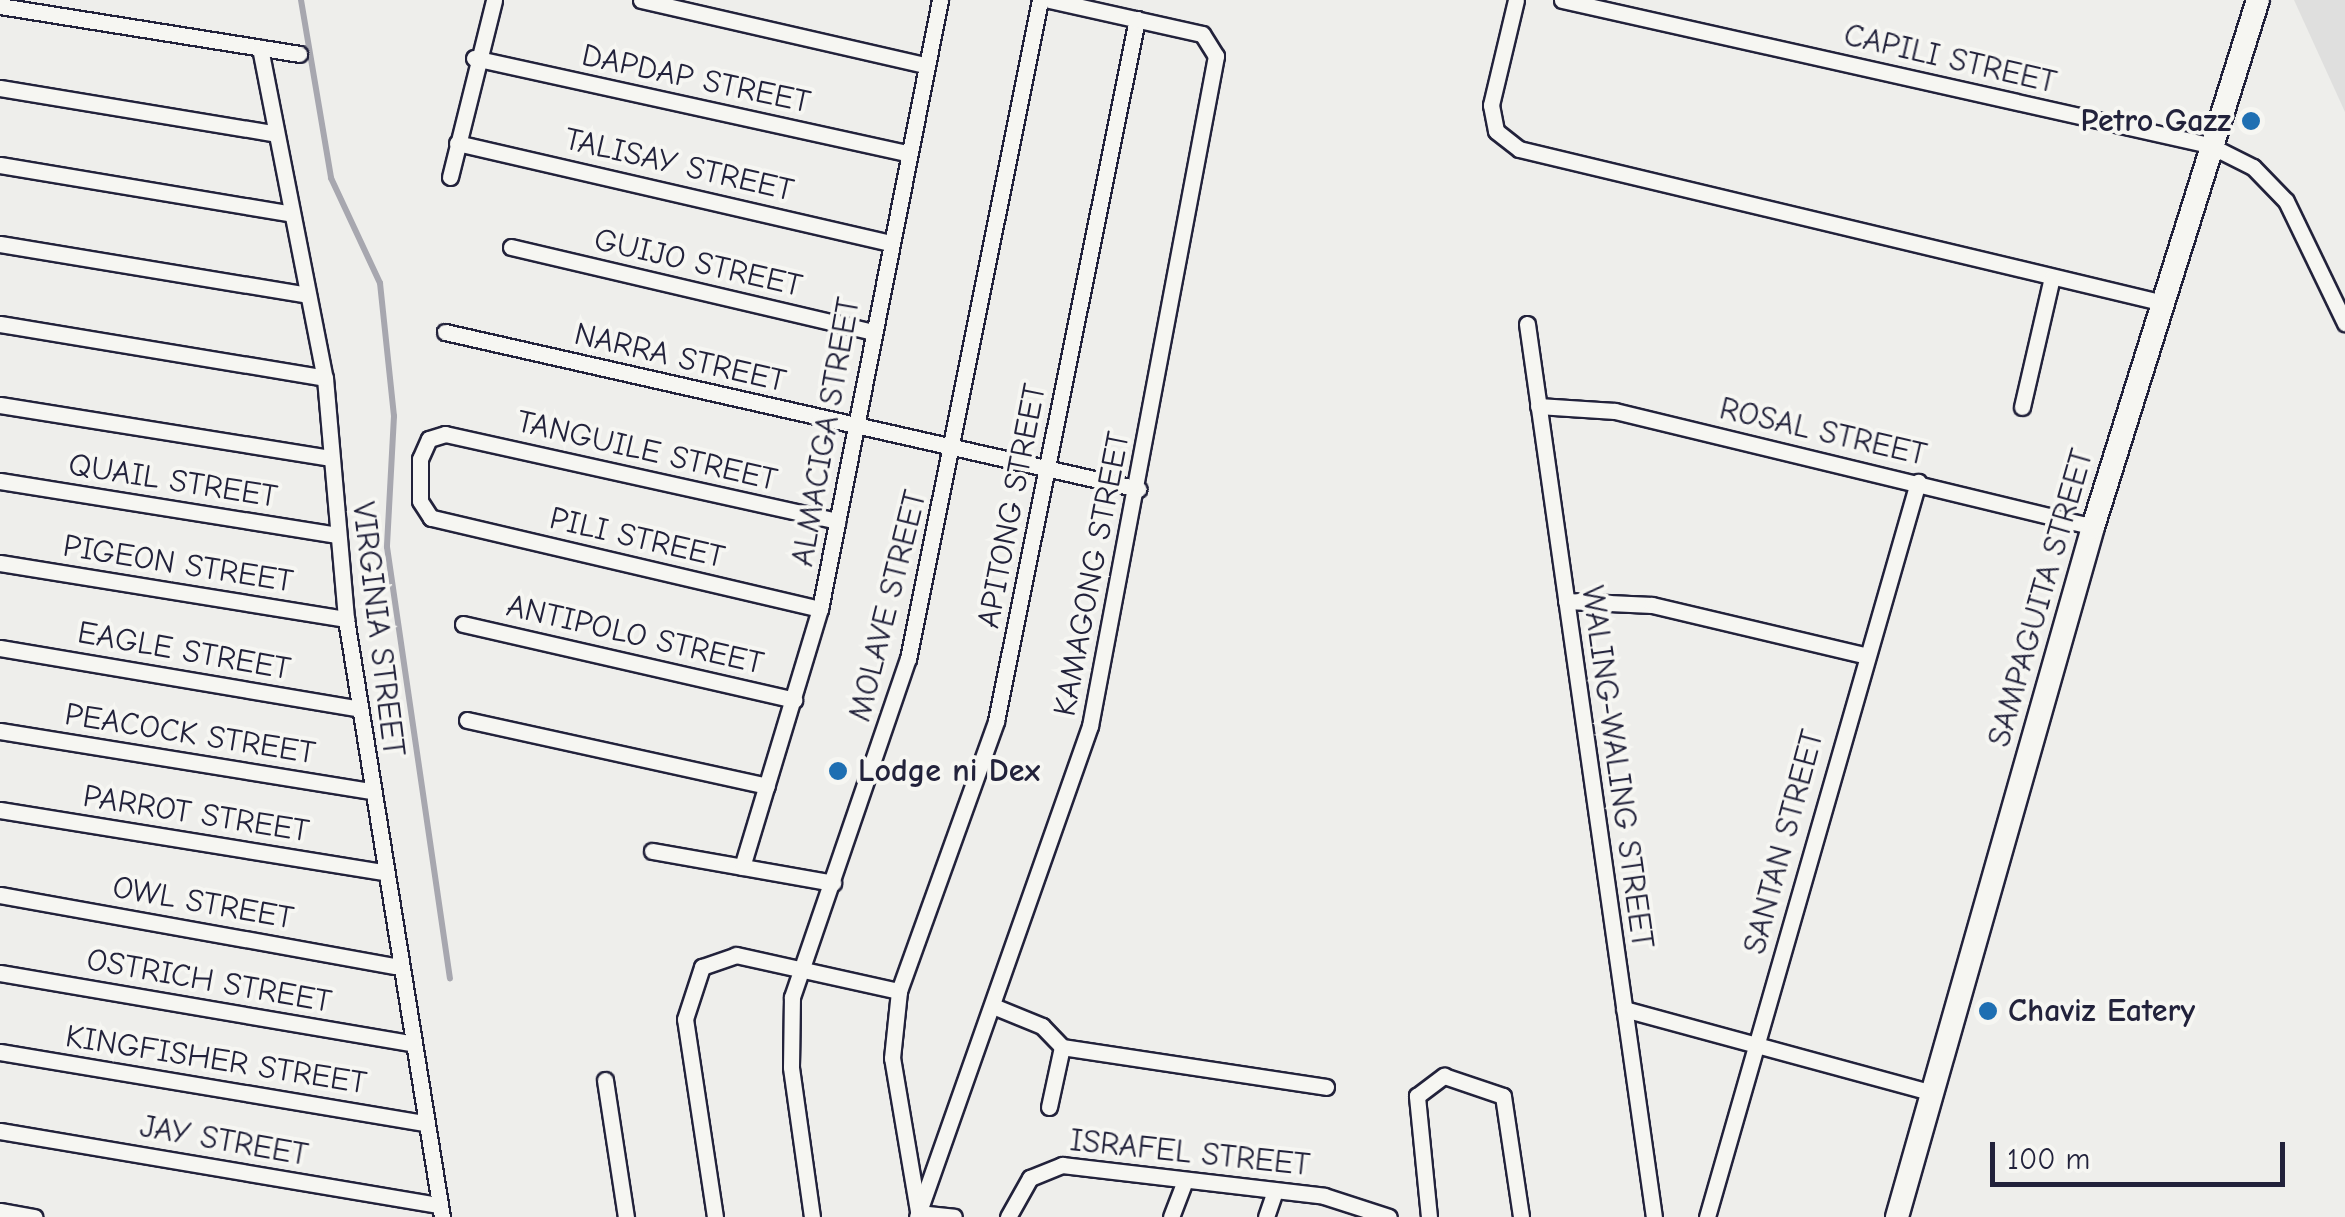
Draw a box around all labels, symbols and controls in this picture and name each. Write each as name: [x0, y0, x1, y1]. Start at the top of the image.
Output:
street label: CAPILI STREET: [1840, 16, 2060, 102]
street label: DAPDAP STREET: [578, 36, 814, 122]
place label: Petro Gazz: [2080, 102, 2231, 140]
marker: Petro Gazz: [2240, 110, 2262, 132]
street label: TALISAY STREET: [561, 120, 797, 210]
street label: GUIJO STREET: [590, 220, 806, 306]
street label: ALMACIGA STREET: [783, 295, 869, 569]
street label: NARRA STREET: [571, 315, 789, 401]
street label: APITONG STREET: [969, 381, 1055, 631]
street label: ROSAL STREET: [1716, 390, 1930, 474]
street label: TANGUILE STREET: [513, 402, 781, 500]
street label: KAMAGONG STREET: [1046, 429, 1138, 719]
street label: SAMPAGUITA STREET: [1980, 445, 2102, 751]
street label: QUAIL STREET: [66, 446, 280, 516]
street label: MOLAVE STREET: [841, 487, 935, 725]
street label: PILI STREET: [546, 499, 728, 577]
street label: VIRGINIA STREET: [343, 500, 413, 758]
street label: PIGEON STREET: [60, 527, 296, 601]
street label: WALING-WALING STREET: [1573, 583, 1661, 951]
street label: ANTIPOLO STREET: [503, 587, 767, 683]
street label: EAGLE STREET: [75, 613, 293, 689]
street label: PEACOCK STREET: [62, 695, 318, 773]
street label: SANTAN STREET: [1736, 726, 1832, 958]
place label: Lodge ni Dex: [858, 752, 1040, 790]
marker: Lodge ni Dex: [827, 760, 849, 782]
street label: PARROT STREET: [80, 777, 312, 851]
street label: OWL STREET: [110, 868, 296, 938]
street label: OSTRICH STREET: [84, 941, 334, 1021]
place label: Chaviz Eatery: [2008, 992, 2195, 1030]
marker: Chaviz Eatery: [1977, 1000, 1999, 1022]
street label: KINGFISHER STREET: [63, 1017, 369, 1103]
street label: JAY STREET: [137, 1107, 311, 1175]
street label: ISRAFEL STREET: [1068, 1121, 1312, 1185]
scale bar: [1995, 1122, 2290, 1184]
text: 100 m: [2007, 1142, 2090, 1177]

